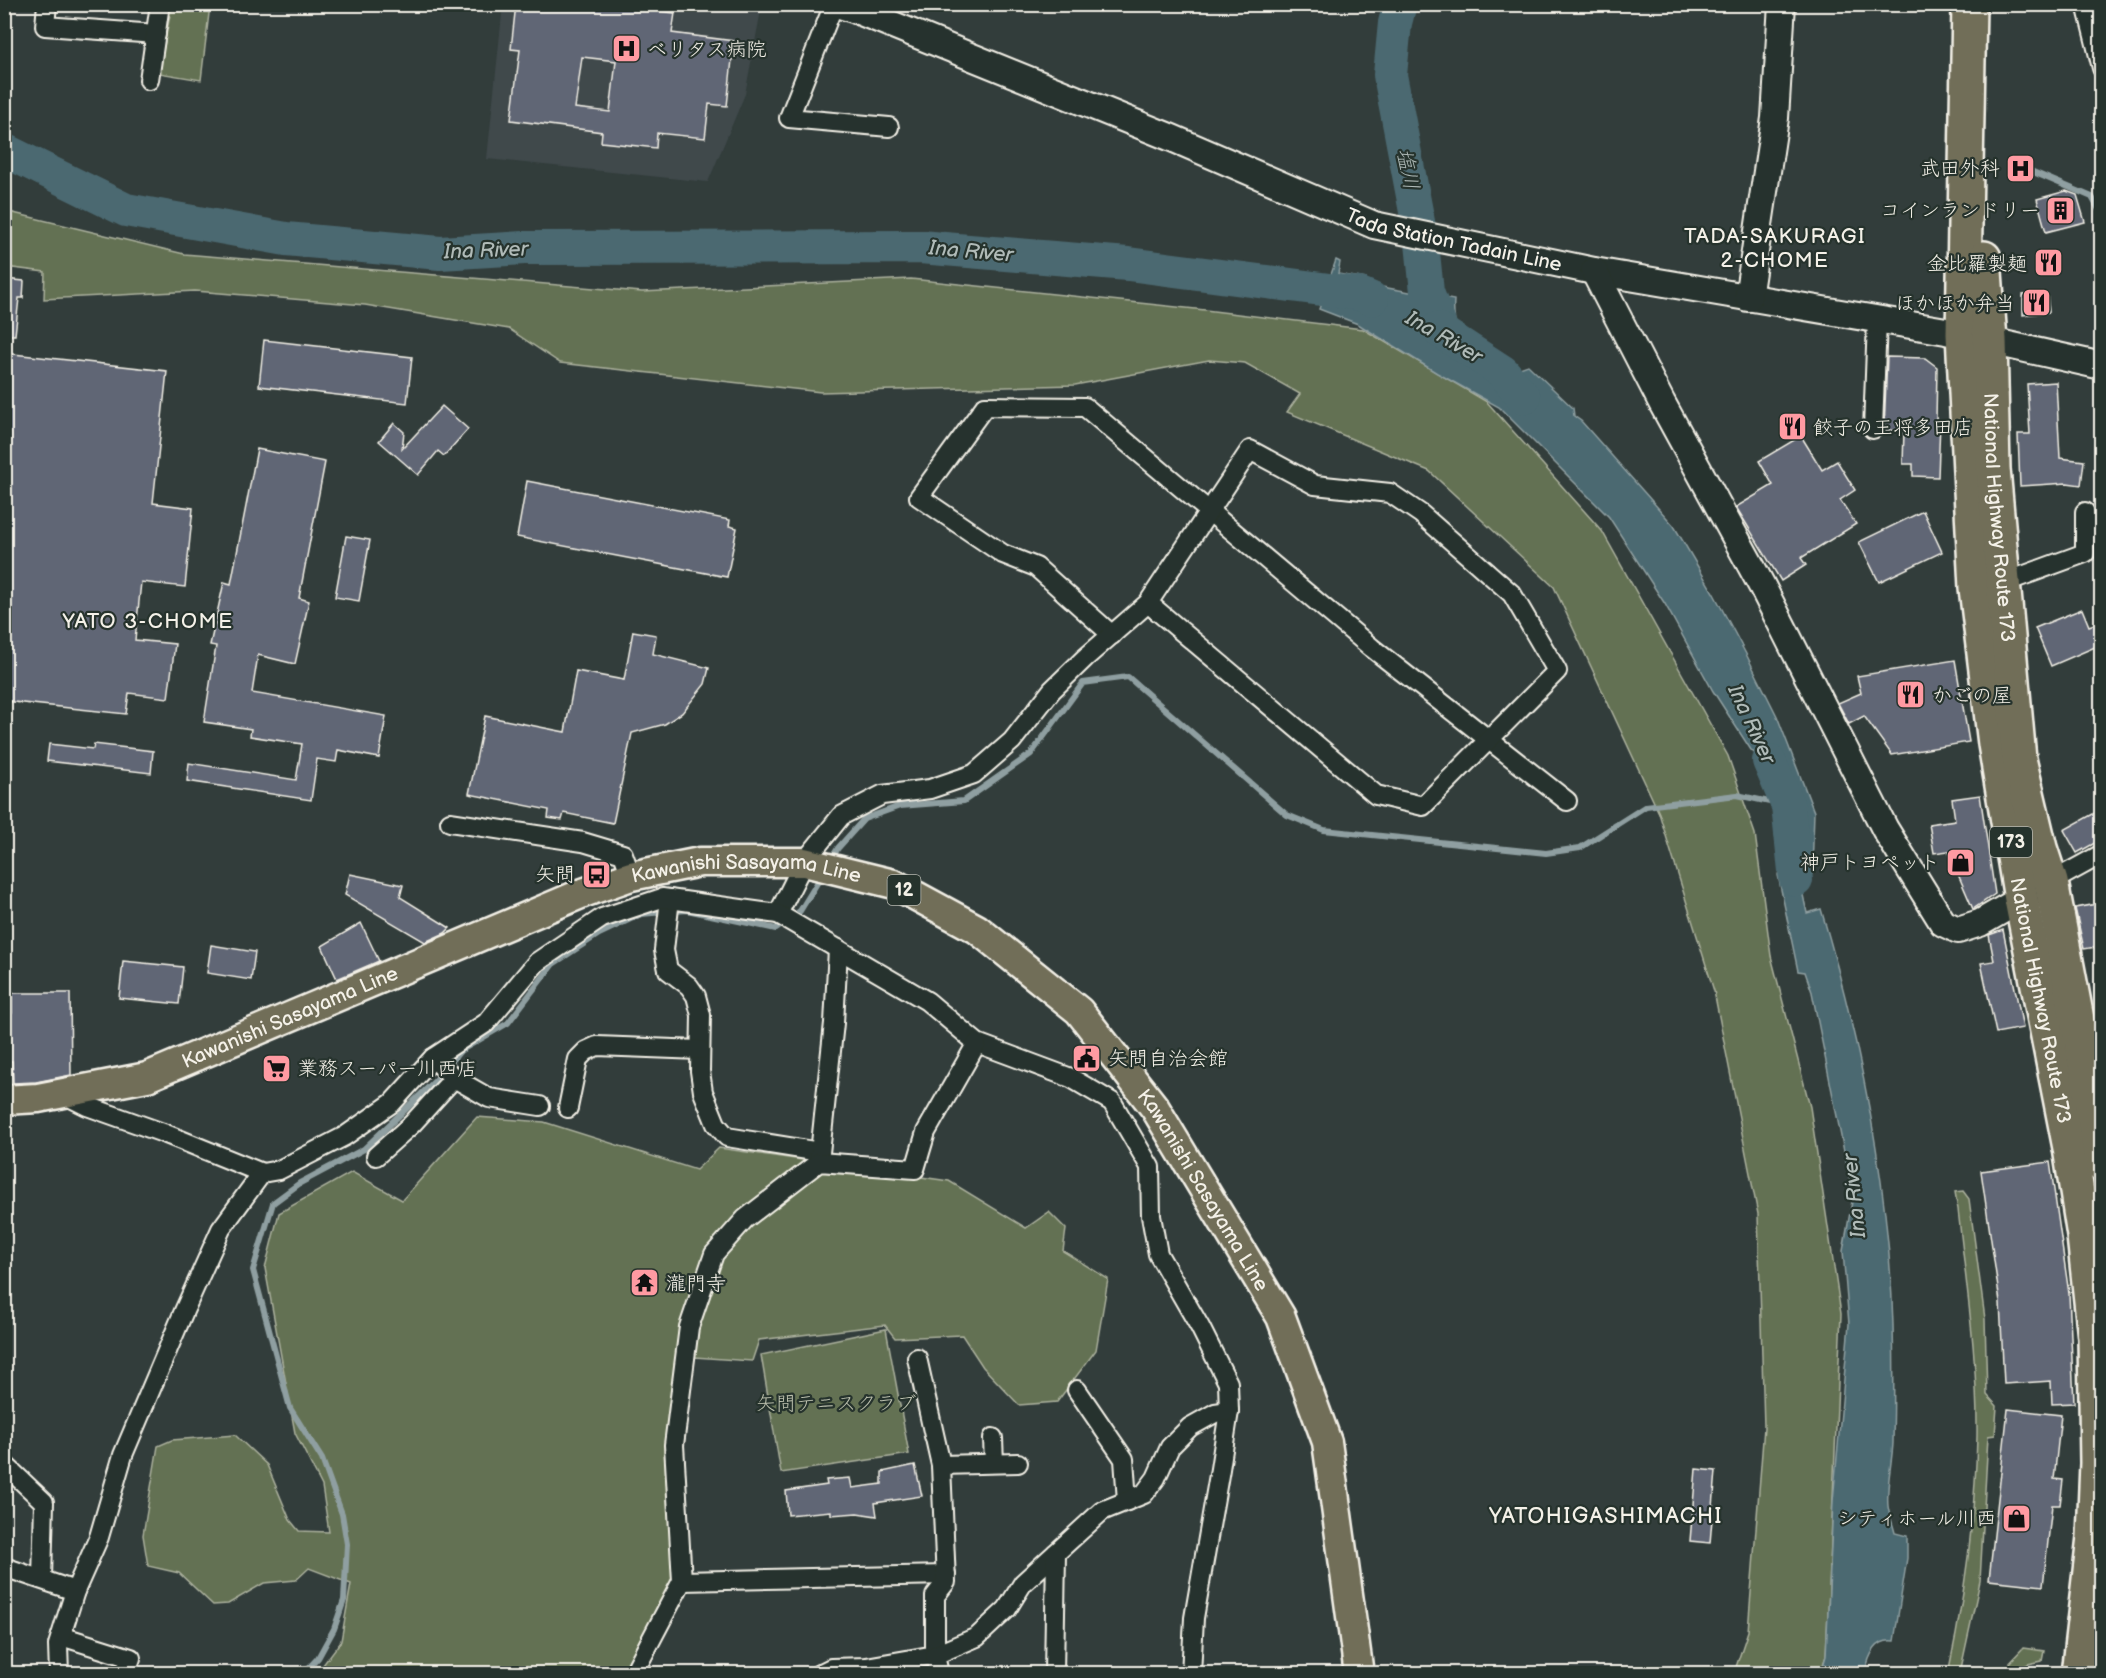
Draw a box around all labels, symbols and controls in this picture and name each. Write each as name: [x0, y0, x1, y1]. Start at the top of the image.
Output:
hospital icon: ベリタス病院: [610, 33, 642, 65]
place label: ベリタス病院: [647, 38, 767, 62]
water label: 塩川: [1391, 146, 1424, 192]
hospital icon: 武田外科: [2005, 152, 2037, 184]
place label: 武田外科: [1920, 157, 2000, 181]
building icon: コインランドリー: [2045, 194, 2077, 226]
place label: コインランドリー: [1880, 199, 2040, 223]
street label: Tada Station Tadain Line: [1342, 203, 1564, 277]
district label: TADA-SAKURAGI 2-CHOME: [1684, 224, 1866, 273]
water label: Ina River: [927, 235, 1015, 268]
water label: Ina River: [442, 236, 530, 265]
restaurant icon: 金比羅製麺: [2032, 247, 2064, 279]
place label: 金比羅製麺: [1927, 252, 2027, 276]
restaurant icon: ほかほか弁当: [2020, 287, 2052, 319]
place label: ほかほか弁当: [1895, 292, 2015, 316]
water label: Ina River: [1400, 305, 1488, 370]
street label: National Highway Route 173: [1978, 393, 2019, 643]
restaurant icon: 餃子の王将多田店: [1776, 411, 1808, 443]
place label: 餃子の王将多田店: [1813, 416, 1973, 440]
district label: YATO 3-CHOME: [62, 609, 233, 634]
restaurant icon: かごの屋: [1895, 679, 1927, 711]
water label: Ina River: [1722, 680, 1781, 769]
place label: かごの屋: [1932, 684, 2012, 708]
road number: 173: [1990, 827, 2032, 857]
shop icon: 神戸トヨペット: [1945, 846, 1977, 878]
street label: Kawanishi Sasayama Line: [629, 850, 864, 889]
place label: 神戸トヨペット: [1800, 851, 1940, 875]
bus stop icon: 矢問: [580, 858, 612, 890]
place label: 矢問: [535, 863, 575, 887]
road number: 12: [888, 875, 920, 905]
street label: National Highway Route 173: [2005, 876, 2076, 1125]
street label: Kawanishi Sasayama Line: [178, 961, 402, 1074]
public building icon: 矢問自治会館: [1071, 1042, 1103, 1074]
place label: 矢問自治会館: [1108, 1047, 1228, 1071]
supermarket icon: 業務スーパー川西店: [261, 1052, 293, 1084]
place label: 業務スーパー川西店: [298, 1057, 477, 1081]
street label: Kawanishi Sasayama Line: [1132, 1085, 1274, 1296]
water label: Ina River: [1838, 1151, 1871, 1240]
temple icon: 瀧門寺: [629, 1267, 661, 1299]
place label: 瀧門寺: [666, 1272, 726, 1296]
park label: 矢問テニスクラブ: [756, 1392, 916, 1416]
shop icon: シティホール川西: [2001, 1502, 2033, 1534]
district label: YATOHIGASHIMACHI: [1488, 1503, 1723, 1530]
place label: シティホール川西: [1837, 1507, 1996, 1531]

